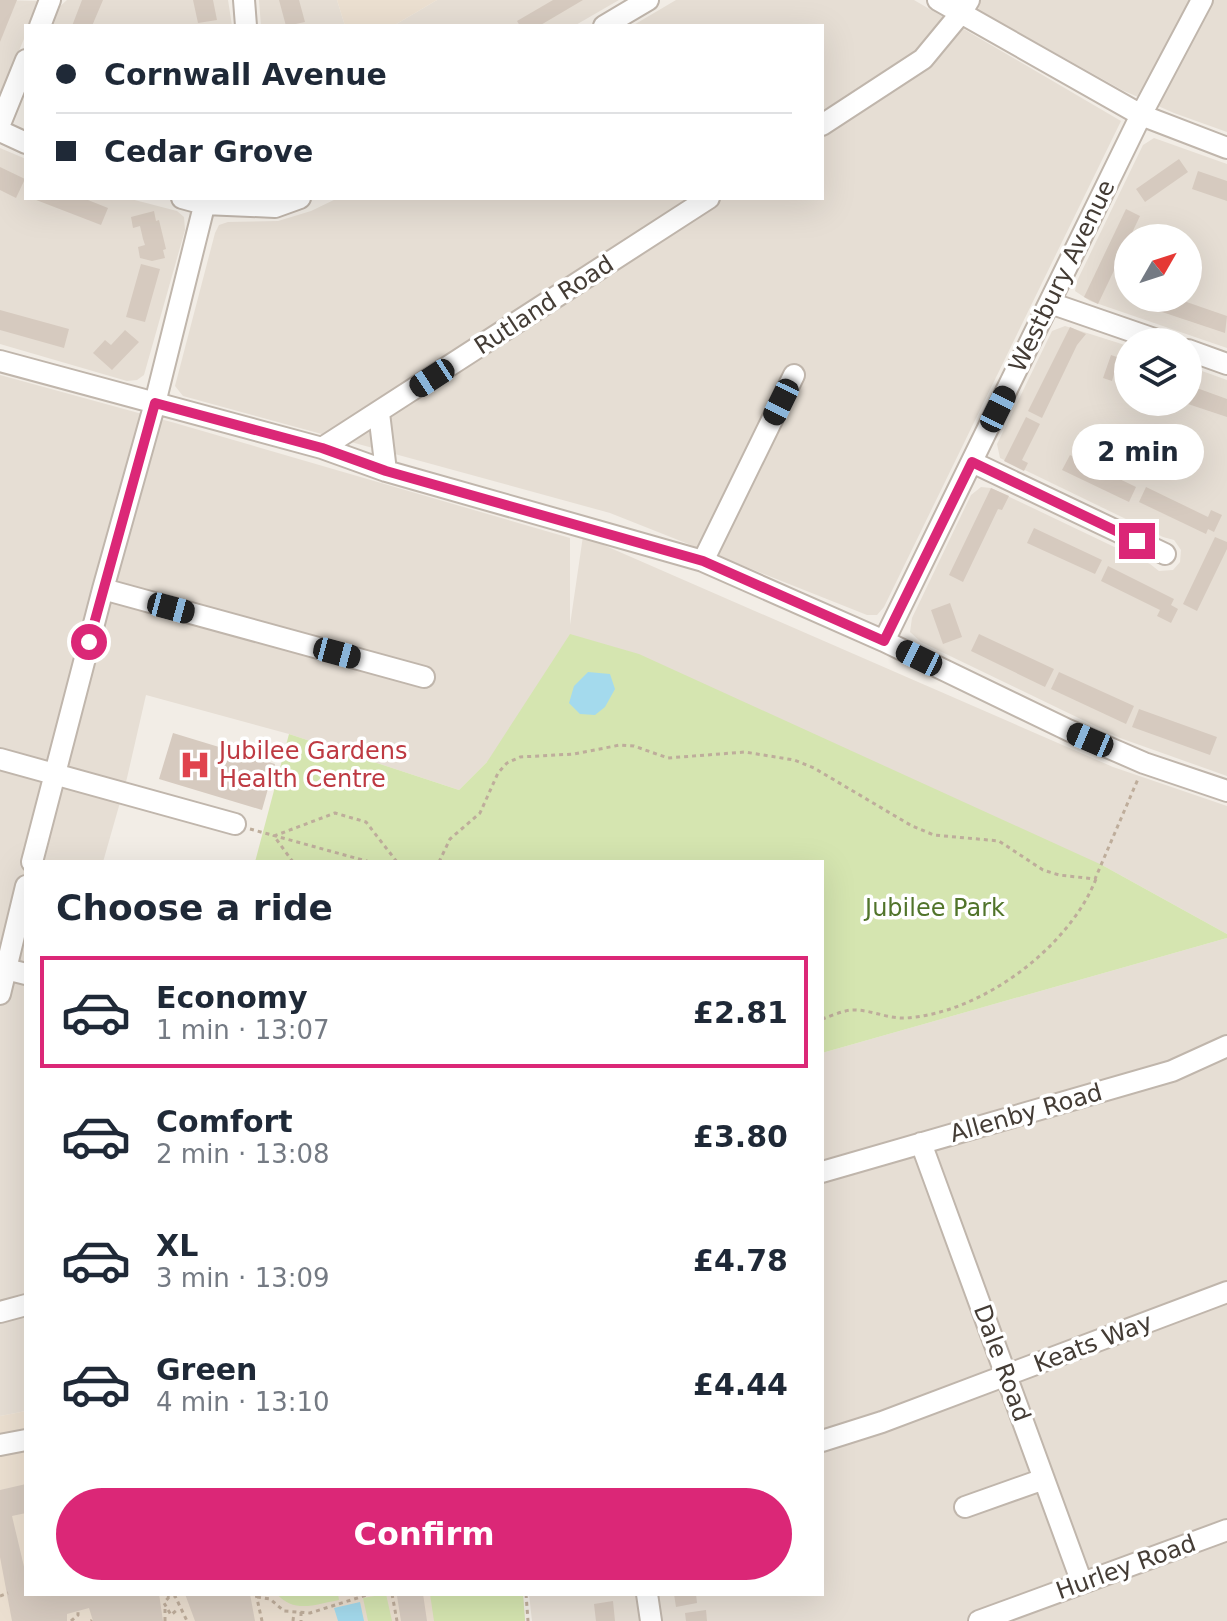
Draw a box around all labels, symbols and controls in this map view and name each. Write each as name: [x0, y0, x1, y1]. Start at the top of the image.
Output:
text: Cornwall Avenue: [104, 57, 387, 92]
text: Cedar Grove: [104, 134, 313, 169]
street label: Westbury Avenue: [1003, 175, 1121, 377]
north arrow: [1114, 224, 1202, 312]
map controls: [1114, 224, 1202, 416]
street label: Rutland Road: [469, 250, 619, 360]
button: layers: [1114, 328, 1202, 416]
car: [405, 355, 459, 401]
car: [760, 375, 802, 429]
car: [977, 382, 1019, 436]
callout: 2 min: [1071, 425, 1203, 481]
text: 2 min: [1097, 437, 1179, 467]
route end: [1119, 523, 1155, 559]
car: [145, 590, 197, 626]
route start: [71, 624, 107, 660]
car: [311, 635, 363, 671]
car: [892, 637, 946, 679]
car: [1063, 720, 1117, 760]
place label: Jubilee Gardens Health Centre: [217, 737, 407, 793]
hospital icon: Jubilee Gardens Health Centre: [178, 748, 212, 782]
text: Choose a ride: [56, 887, 333, 928]
park label: Jubilee Park: [863, 894, 1005, 922]
icon: car: [60, 976, 132, 1048]
text: Economy: [156, 980, 308, 1015]
text: £2.81: [693, 995, 788, 1030]
text: 1 min · 13:07: [156, 1015, 330, 1045]
street label: Allenby Road: [947, 1078, 1105, 1148]
icon: car: [60, 1100, 132, 1172]
text: Comfort: [156, 1104, 293, 1139]
text: £3.80: [693, 1119, 788, 1154]
text: 2 min · 13:08: [156, 1139, 330, 1169]
icon: car: [60, 1224, 132, 1296]
text: XL: [156, 1228, 198, 1263]
text: £4.78: [693, 1243, 788, 1278]
text: 3 min · 13:09: [156, 1263, 330, 1293]
street label: Dale Road: [968, 1301, 1036, 1425]
street label: Keats Way: [1030, 1308, 1156, 1378]
icon: car: [60, 1348, 132, 1420]
text: Green: [156, 1352, 257, 1387]
text: £4.44: [693, 1367, 788, 1402]
text: 4 min · 13:10: [156, 1387, 330, 1417]
button: Confirm: [56, 1488, 792, 1580]
street label: Hurley Road: [1052, 1529, 1200, 1605]

